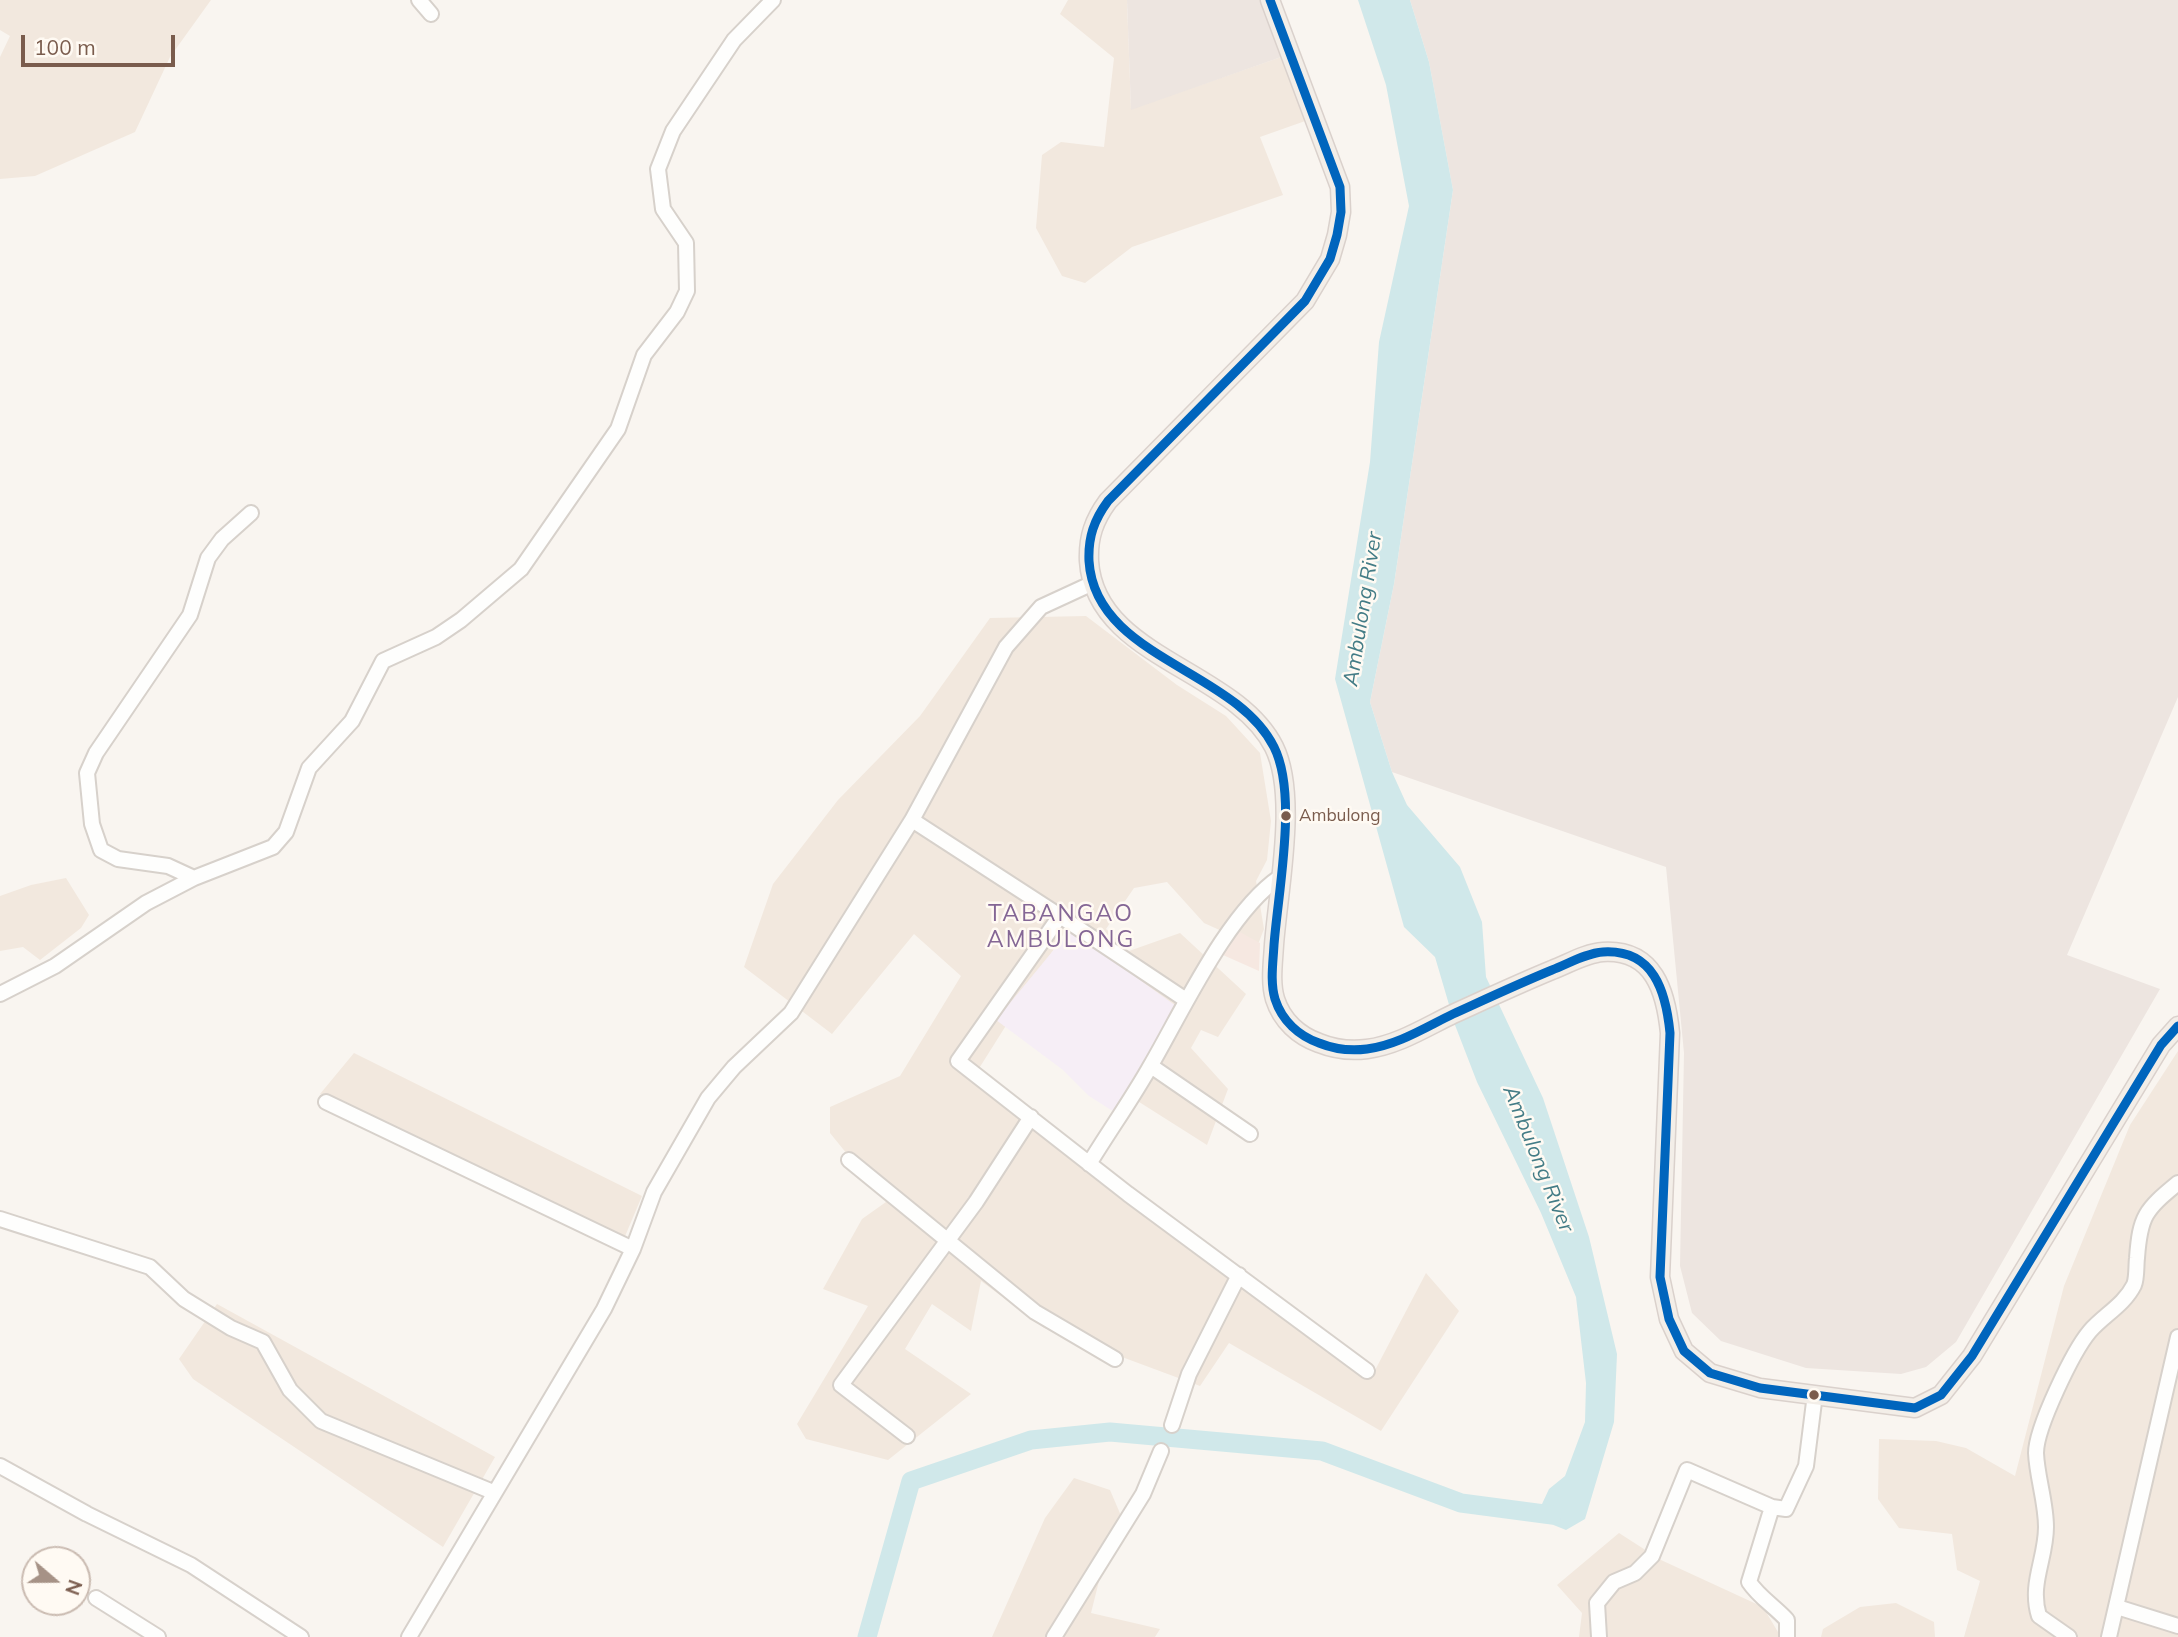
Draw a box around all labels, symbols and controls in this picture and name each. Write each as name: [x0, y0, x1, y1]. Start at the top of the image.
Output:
scale bar: [24, 21, 178, 65]
text: 100 m: [34, 34, 96, 60]
water label: Ambulong River: [1338, 530, 1388, 688]
place label: Ambulong: [1299, 806, 1380, 826]
marker: Ambulong: [1279, 809, 1293, 823]
district label: TABANGAO AMBULONG: [988, 900, 1134, 954]
water label: Ambulong River: [1497, 1082, 1579, 1236]
unlabelled marker: [1807, 1388, 1821, 1402]
north arrow: [21, 1546, 91, 1616]
text: N: [60, 1577, 88, 1598]

